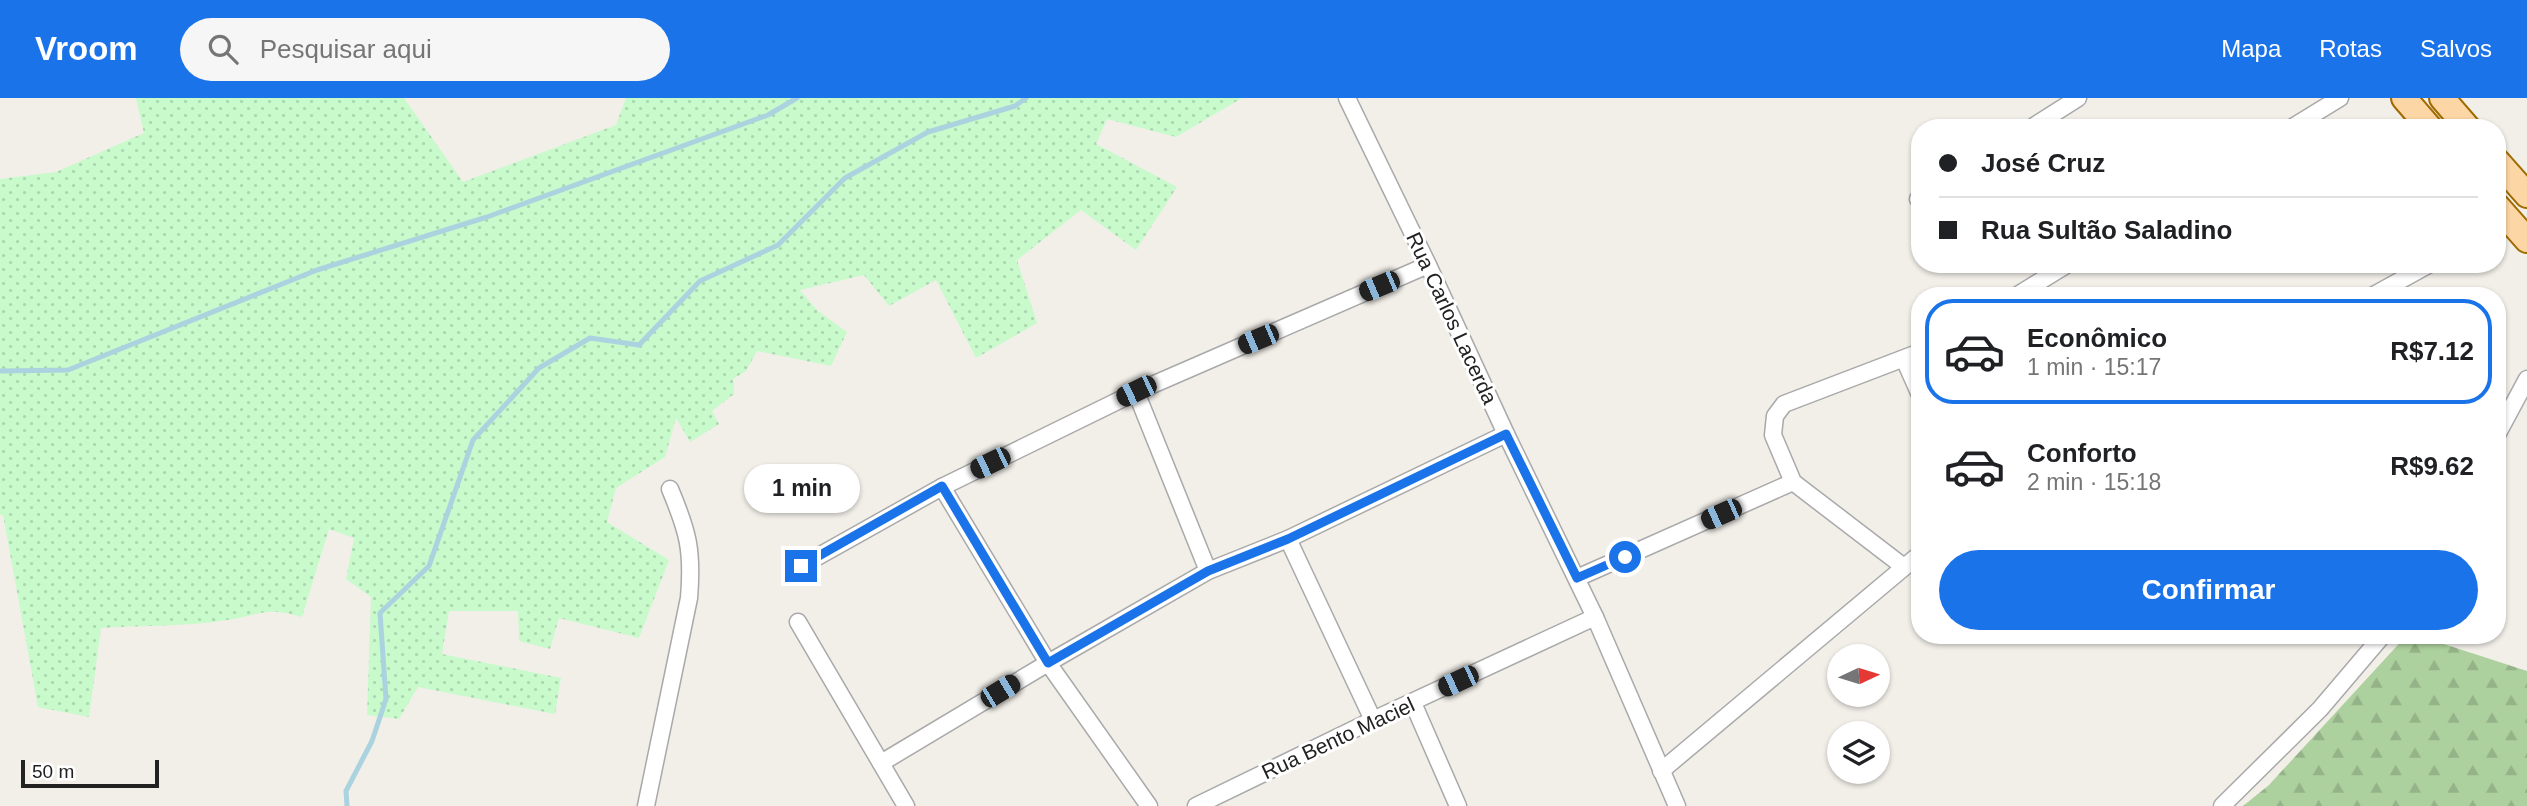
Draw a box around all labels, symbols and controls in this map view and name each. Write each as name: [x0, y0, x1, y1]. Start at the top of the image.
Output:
search box: [180, 18, 670, 81]
text: Vroom: [35, 30, 138, 67]
icon: search: [204, 30, 242, 68]
text: Pesquisar aqui: [260, 34, 432, 64]
text: Mapa: [2221, 35, 2281, 62]
text: Rotas: [2319, 35, 2382, 62]
text: Salvos: [2420, 35, 2492, 62]
text: José Cruz: [1981, 148, 2105, 178]
text: Rua Sultão Saladino: [1981, 215, 2232, 245]
street label: Rua Carlos Lacerda: [1402, 229, 1502, 408]
car: [1356, 268, 1403, 304]
icon: car: [1943, 320, 2006, 383]
car: [1235, 321, 1282, 357]
text: Econômico: [2027, 323, 2167, 353]
text: R$7.12: [2390, 336, 2474, 366]
text: 1 min · 15:17: [2027, 354, 2161, 380]
car: [1113, 372, 1160, 410]
icon: car: [1943, 435, 2006, 498]
text: Conforto: [2027, 438, 2137, 468]
car: [967, 444, 1014, 482]
text: R$9.62: [2390, 451, 2474, 481]
callout: 1 min: [743, 464, 859, 514]
text: 2 min · 15:18: [2027, 469, 2161, 495]
text: 1 min: [772, 475, 832, 501]
car: [1698, 496, 1745, 532]
route start: [1609, 541, 1641, 573]
route end: [785, 550, 817, 582]
button: Confirmar: [1939, 550, 2478, 630]
north arrow: [1827, 644, 1890, 707]
map controls: [1827, 644, 1890, 784]
car: [1435, 663, 1482, 699]
car: [977, 671, 1024, 711]
street label: Rua Bento Maciel: [1258, 693, 1418, 783]
button: layers: [1827, 721, 1890, 784]
scale bar: [21, 757, 159, 789]
text: 50 m: [32, 761, 74, 782]

